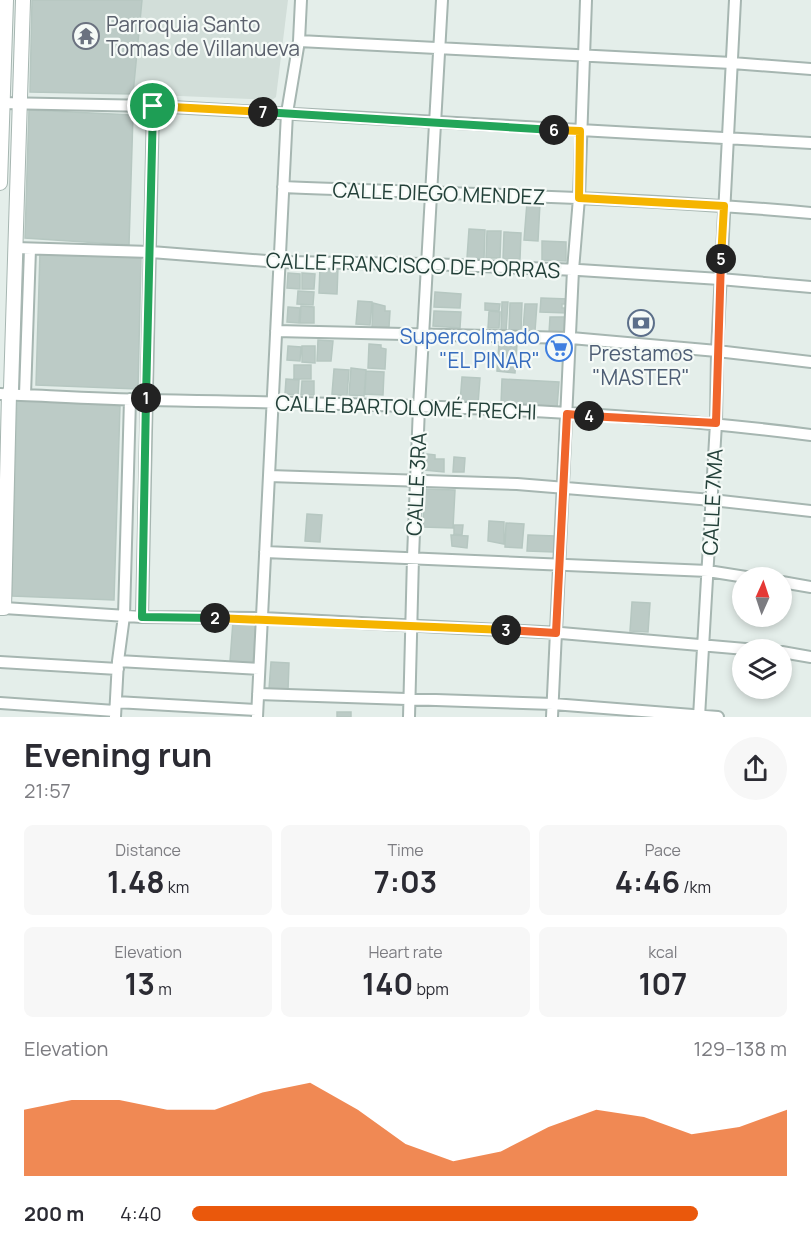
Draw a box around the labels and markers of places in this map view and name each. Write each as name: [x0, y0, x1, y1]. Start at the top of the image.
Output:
place label: Parroquia Santo Tomas de Villanueva: [106, 10, 300, 62]
temple icon: Parroquia Santo Tomas de Villanueva: [71, 21, 101, 51]
pin: [127, 80, 178, 131]
pin: 7: [248, 97, 278, 127]
pin: 6: [539, 115, 569, 145]
pin: 5: [706, 244, 736, 274]
bank icon: Prestamos "MASTER": [626, 308, 656, 338]
place label: Supercolmado "EL PINAR": [400, 322, 540, 374]
supermarket icon: Supercolmado "EL PINAR": [544, 333, 574, 363]
place label: Prestamos "MASTER": [589, 339, 693, 391]
pin: 1: [131, 383, 161, 413]
pin: 4: [574, 401, 604, 431]
pin: 2: [200, 603, 230, 633]
pin: 3: [491, 615, 521, 645]

